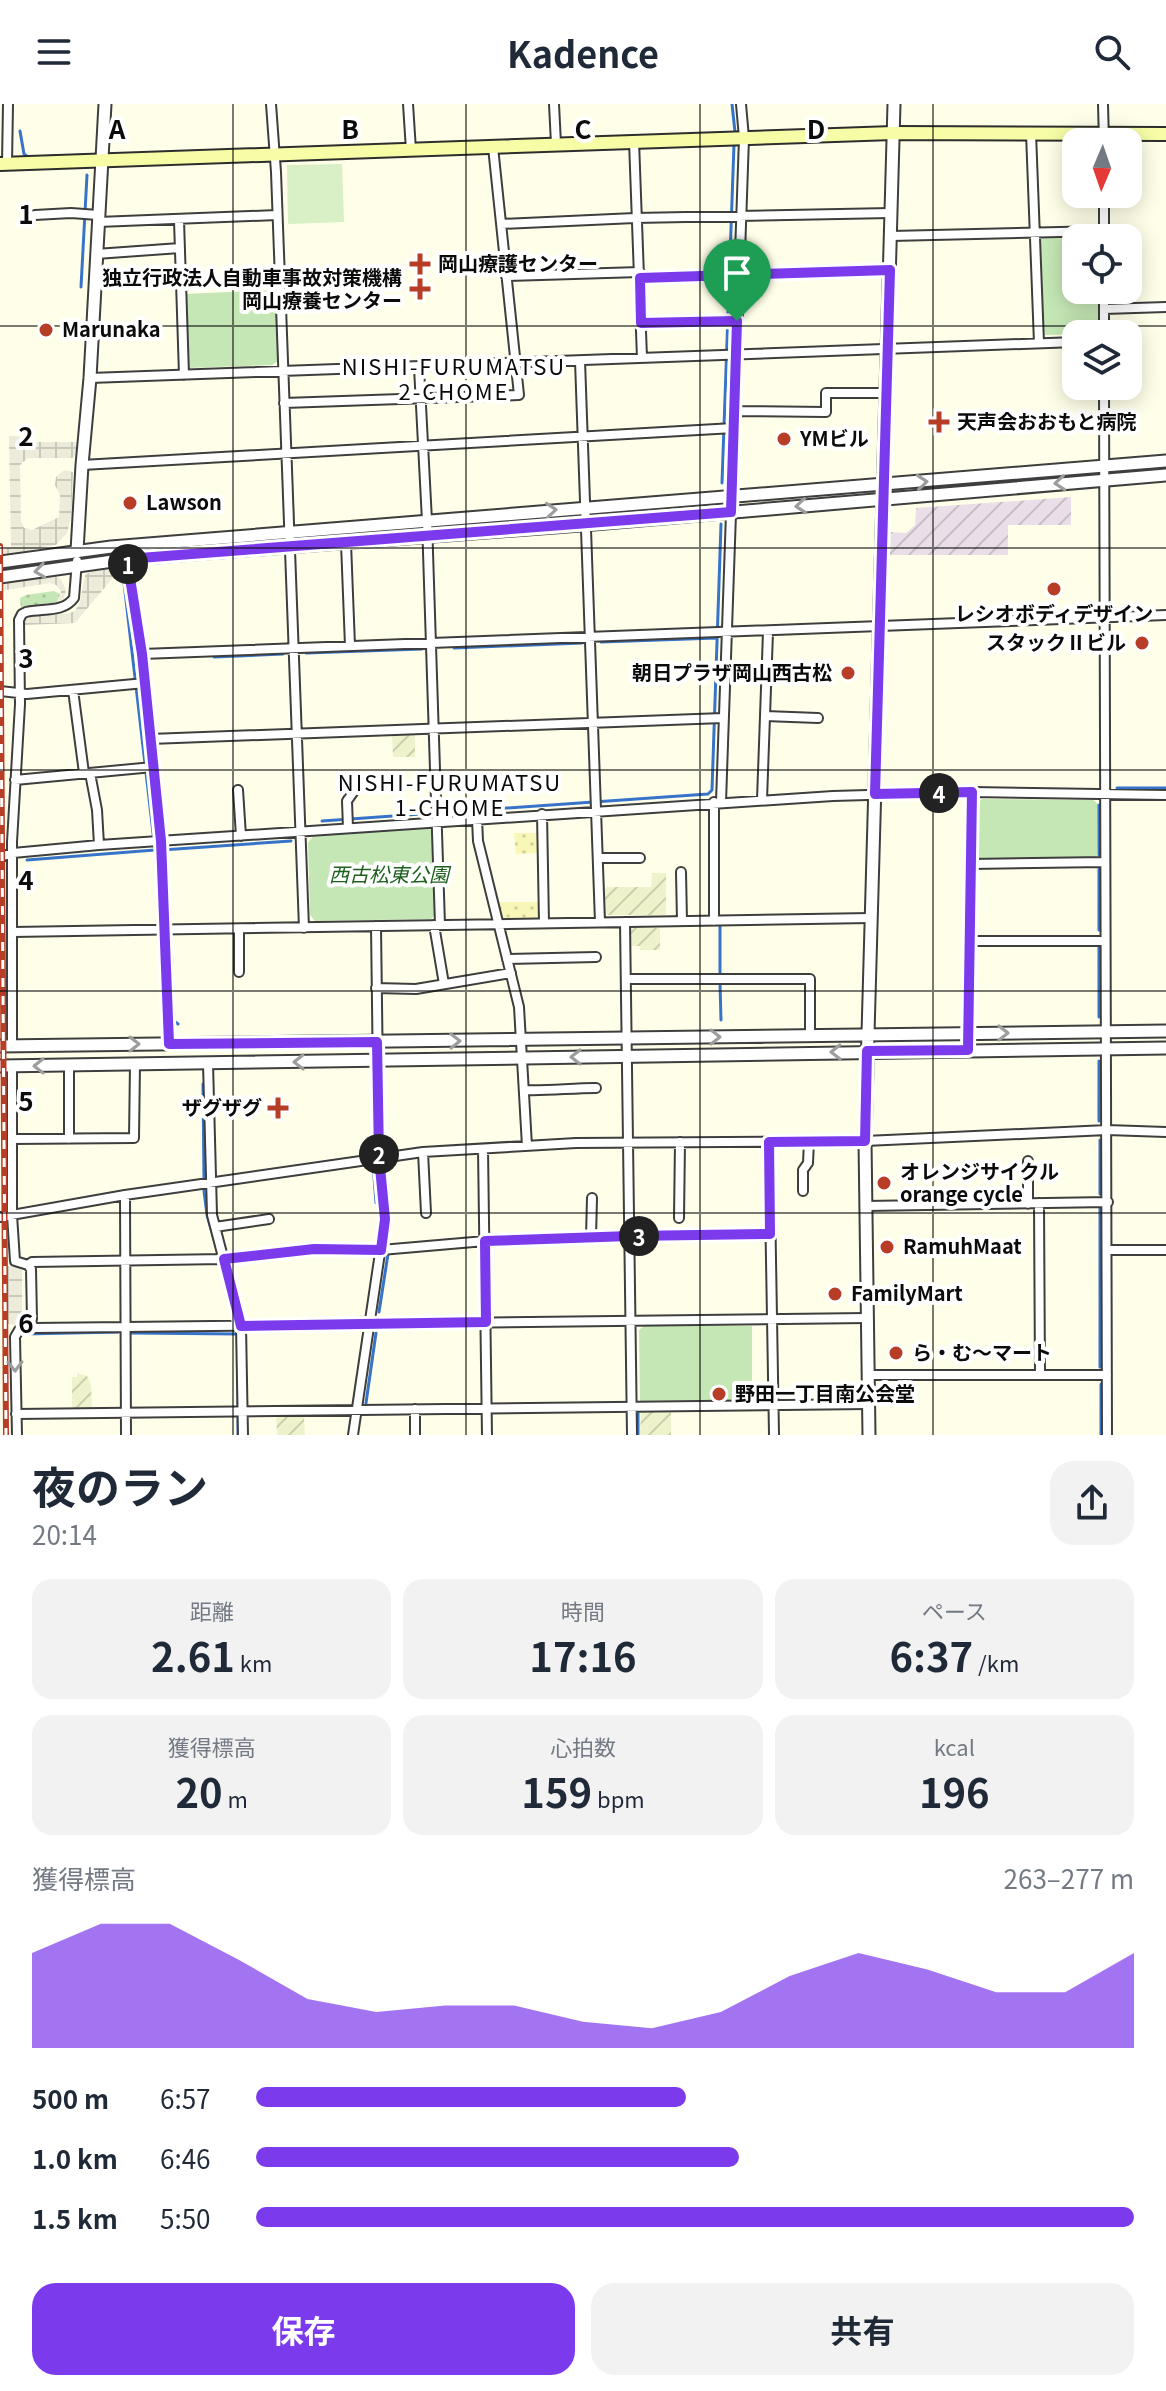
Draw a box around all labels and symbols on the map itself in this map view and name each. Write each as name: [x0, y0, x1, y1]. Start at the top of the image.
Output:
text: A: [108, 109, 126, 146]
text: B: [341, 109, 359, 146]
text: C: [574, 109, 592, 146]
text: D: [807, 109, 825, 146]
north arrow: [1062, 128, 1142, 208]
text: 1: [18, 194, 34, 231]
pin: [703, 239, 771, 321]
place label: 岡山療護センター: [438, 248, 598, 277]
marker: 岡山療護センター: [409, 253, 431, 275]
place label: 独立行政法人自動車事故対策機構 岡山療養センター: [102, 262, 402, 314]
marker: 独立行政法人自動車事故対策機構 岡山療養センター: [409, 278, 431, 300]
place label: Marunaka: [62, 314, 161, 343]
marker: Marunaka: [37, 321, 55, 339]
district label: NISHI-FURUMATSU 2-CHOME: [342, 349, 566, 406]
place label: 天声会おおもと病院: [957, 406, 1137, 435]
marker: 天声会おおもと病院: [928, 411, 950, 433]
text: 2: [18, 416, 34, 453]
place label: YMビル: [799, 423, 869, 452]
marker: YMビル: [775, 430, 793, 448]
one-way arrow: [916, 473, 929, 490]
one-way arrow: [1053, 475, 1066, 492]
place label: Lawson: [146, 487, 222, 516]
marker: Lawson: [121, 494, 139, 512]
one-way arrow: [794, 497, 807, 514]
one-way arrow: [545, 502, 558, 519]
pin: 1: [108, 544, 148, 584]
one-way arrow: [33, 562, 47, 579]
marker: レシオボディデザイン: [1045, 580, 1063, 598]
place label: レシオボディデザイン: [955, 598, 1153, 627]
place label: スタックⅡビル: [986, 627, 1126, 656]
marker: スタックⅡビル: [1133, 634, 1151, 652]
text: 3: [18, 638, 34, 675]
place label: 朝日プラザ岡山西古松: [632, 657, 832, 686]
marker: 朝日プラザ岡山西古松: [839, 664, 857, 682]
district label: NISHI-FURUMATSU 1-CHOME: [338, 765, 562, 822]
pin: 4: [919, 773, 959, 813]
park label: 西古松東公園: [329, 859, 452, 888]
text: 4: [18, 860, 34, 897]
one-way arrow: [997, 1024, 1010, 1042]
one-way arrow: [709, 1028, 722, 1046]
one-way arrow: [449, 1032, 462, 1050]
one-way arrow: [128, 1036, 141, 1053]
one-way arrow: [829, 1043, 842, 1061]
one-way arrow: [569, 1048, 582, 1066]
one-way arrow: [292, 1053, 305, 1071]
one-way arrow: [32, 1057, 45, 1075]
text: 5: [18, 1081, 34, 1118]
place label: ザグザグ: [182, 1092, 262, 1121]
marker: ザグザグ: [269, 1099, 287, 1117]
pin: 2: [359, 1134, 399, 1174]
place label: オレンジサイクル orange cycle: [900, 1156, 1059, 1208]
marker: オレンジサイクル orange cycle: [875, 1174, 893, 1192]
pin: 3: [619, 1216, 659, 1256]
place label: RamuhMaat: [903, 1231, 1022, 1260]
marker: RamuhMaat: [878, 1238, 896, 1256]
place label: FamilyMart: [851, 1278, 963, 1307]
marker: FamilyMart: [826, 1285, 844, 1303]
text: 6: [18, 1303, 34, 1340]
place label: ら・む～マート: [912, 1337, 1052, 1366]
marker: ら・む～マート: [887, 1344, 905, 1362]
one-way arrow: [7, 1360, 24, 1373]
place label: 野田一丁目南公会堂: [735, 1378, 915, 1407]
marker: 野田一丁目南公会堂: [710, 1385, 728, 1403]

